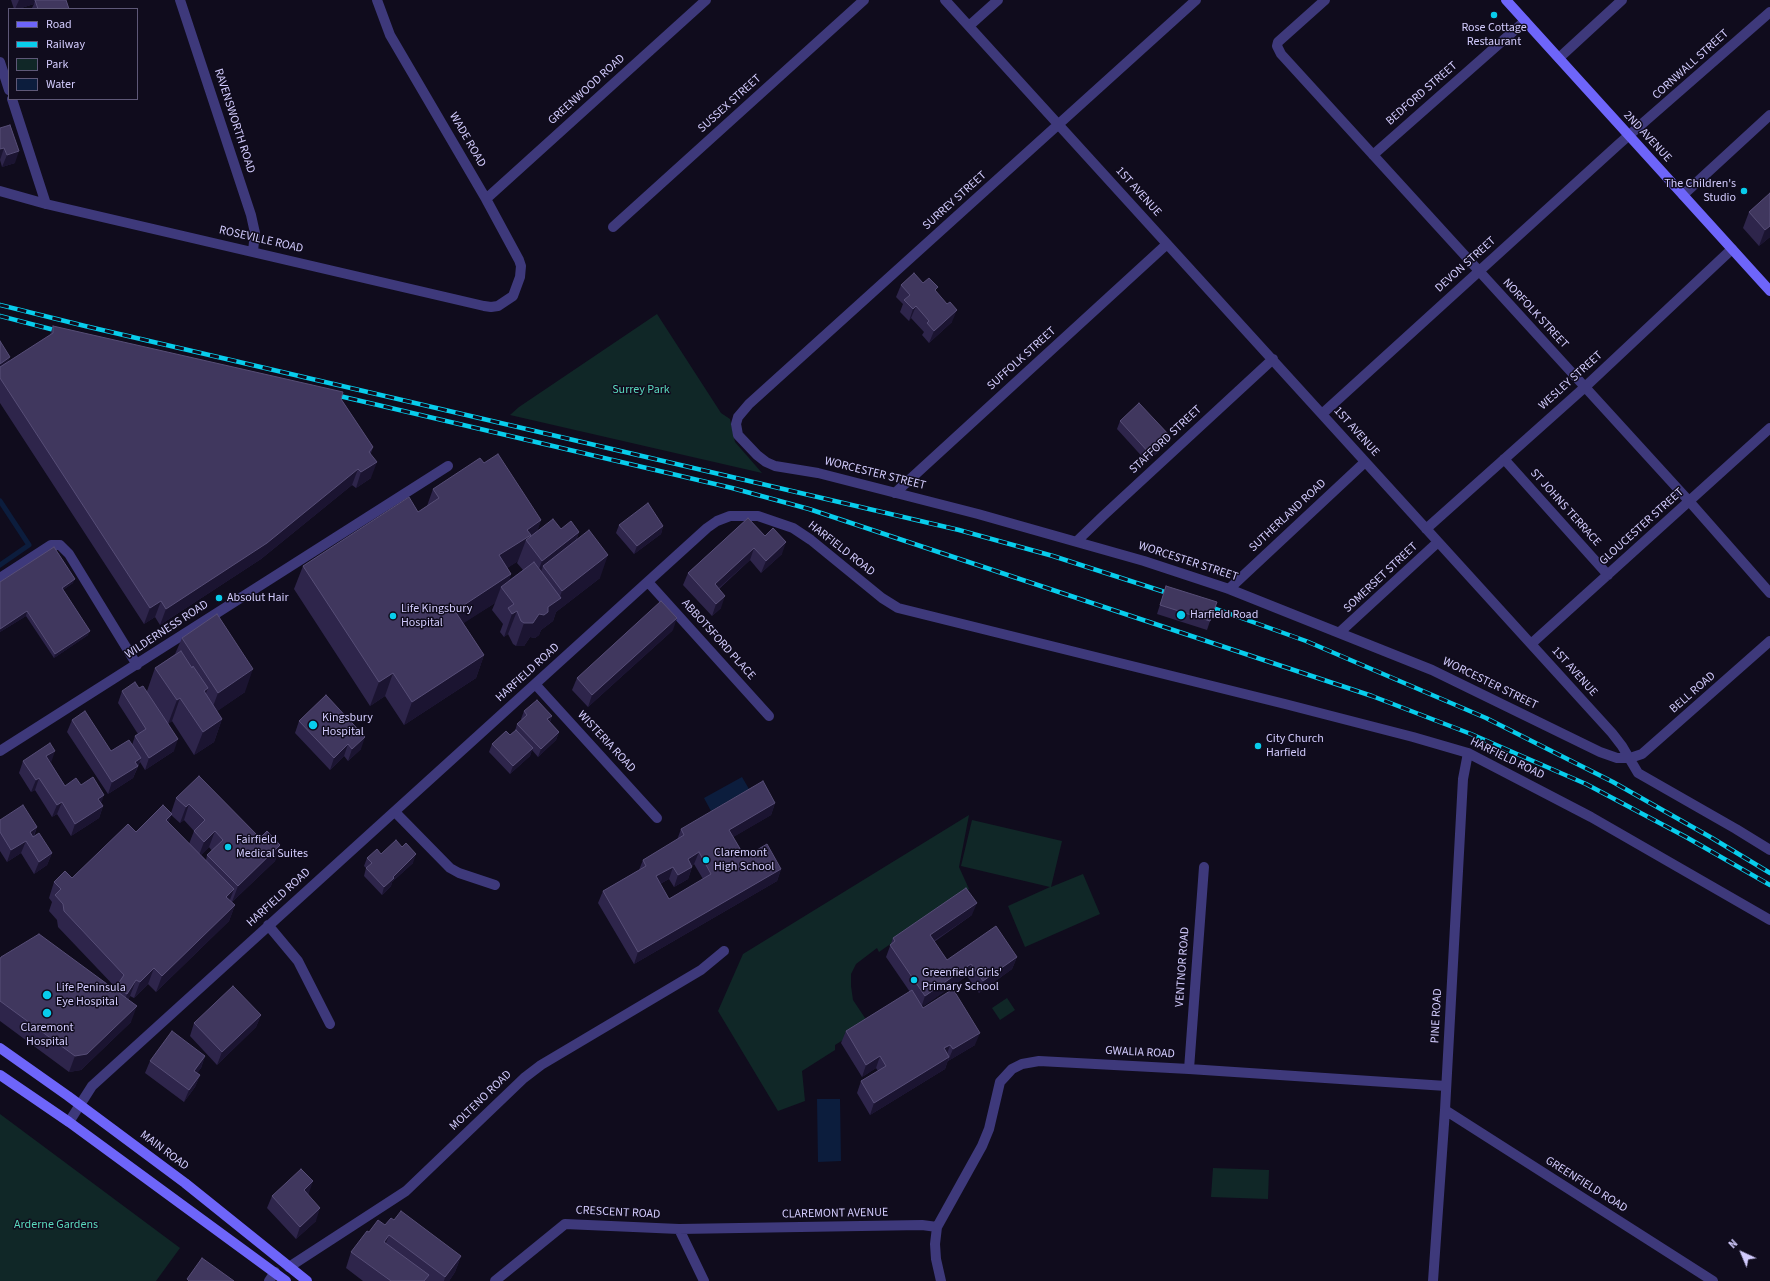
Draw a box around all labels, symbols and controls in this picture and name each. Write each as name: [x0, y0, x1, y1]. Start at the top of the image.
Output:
legend: [8, 8, 138, 100]
marker: Rose Cottage Restaurant: [1489, 10, 1499, 20]
text: Road: [46, 16, 72, 33]
place label: Rose Cottage Restaurant: [1461, 21, 1527, 49]
street label: CORNWALL STREET: [1650, 27, 1732, 103]
text: Railway: [46, 36, 85, 53]
street label: GREENWOOD ROAD: [546, 52, 628, 128]
text: Park: [46, 56, 68, 73]
street label: BEDFORD STREET: [1383, 59, 1461, 129]
street label: RAVENSWORTH ROAD: [210, 67, 258, 175]
street label: SUSSEX STREET: [695, 72, 765, 136]
text: Water: [46, 76, 75, 93]
street label: 2ND AVENUE: [1620, 109, 1674, 165]
street label: WADE ROAD: [446, 110, 488, 170]
street label: 1ST AVENUE: [1112, 164, 1164, 220]
street label: SURREY STREET: [920, 169, 990, 233]
place label: The Children's Studio: [1664, 177, 1736, 205]
marker: The Children's Studio: [1739, 186, 1749, 196]
street label: ROSEVILLE ROAD: [218, 223, 304, 257]
street label: DEVON STREET: [1433, 234, 1499, 296]
street label: NORFOLK STREET: [1499, 276, 1571, 352]
street label: SUFFOLK STREET: [985, 324, 1059, 394]
street label: WESLEY STREET: [1536, 349, 1606, 413]
park label: Surrey Park: [612, 383, 670, 397]
street label: STAFFORD STREET: [1127, 403, 1205, 477]
street label: 1ST AVENUE: [1330, 404, 1382, 460]
street label: WORCESTER STREET: [823, 454, 927, 494]
street label: ST JOHNS TERRACE: [1527, 466, 1603, 550]
street label: SUTHERLAND ROAD: [1247, 477, 1329, 555]
street label: GLOUCESTER STREET: [1597, 485, 1687, 569]
street label: HARFIELD ROAD: [805, 518, 877, 580]
street label: WORCESTER STREET: [1136, 539, 1240, 585]
street label: SOMERSET STREET: [1341, 540, 1421, 616]
place label: Absolut Hair: [227, 591, 289, 605]
marker: Absolut Hair: [214, 593, 224, 603]
street label: ABBOTSFORD PLACE: [678, 597, 758, 683]
street label: WILDERNESS ROAD: [123, 598, 211, 662]
place label: Life Kingsbury Hospital: [401, 602, 472, 630]
place label: Harfield Road: [1190, 608, 1258, 622]
marker: Harfield Road: [1175, 609, 1187, 621]
marker: Life Kingsbury Hospital: [388, 611, 398, 621]
street label: HARFIELD ROAD: [493, 641, 563, 705]
street label: 1ST AVENUE: [1548, 644, 1600, 700]
street label: WORCESTER STREET: [1440, 655, 1540, 713]
street label: BELL ROAD: [1667, 669, 1719, 717]
street label: WISTERIA ROAD: [574, 708, 638, 776]
place label: Kingsbury Hospital: [322, 711, 373, 739]
marker: Kingsbury Hospital: [307, 719, 319, 731]
place label: City Church Harfield: [1266, 732, 1324, 760]
street label: HARFIELD ROAD: [1468, 735, 1546, 783]
marker: City Church Harfield: [1253, 741, 1263, 751]
place label: Fairfield Medical Suites: [236, 833, 308, 861]
marker: Fairfield Medical Suites: [223, 842, 233, 852]
place label: Claremont High School: [714, 846, 774, 874]
marker: Claremont High School: [701, 855, 711, 865]
street label: HARFIELD ROAD: [244, 866, 314, 930]
street label: VENTNOR ROAD: [1173, 926, 1193, 1008]
place label: Greenfield Girls' Primary School: [922, 966, 1002, 994]
marker: Greenfield Girls' Primary School: [909, 975, 919, 985]
place label: Life Peninsula Eye Hospital: [56, 981, 126, 1009]
street label: PINE ROAD: [1428, 988, 1446, 1044]
marker: Life Peninsula Eye Hospital: [41, 989, 53, 1001]
marker: Claremont Hospital: [41, 1007, 53, 1019]
place label: Claremont Hospital: [20, 1021, 74, 1049]
street label: GWALIA ROAD: [1105, 1044, 1175, 1062]
street label: MOLTENO ROAD: [447, 1068, 515, 1134]
street label: MAIN ROAD: [137, 1128, 191, 1174]
street label: GREENFIELD ROAD: [1542, 1154, 1630, 1216]
street label: CRESCENT ROAD: [575, 1204, 661, 1222]
street label: CLAREMONT AVENUE: [782, 1206, 888, 1222]
park label: Arderne Gardens: [14, 1218, 98, 1232]
north arrow: [1722, 1233, 1762, 1273]
text: N: [1725, 1236, 1741, 1252]

